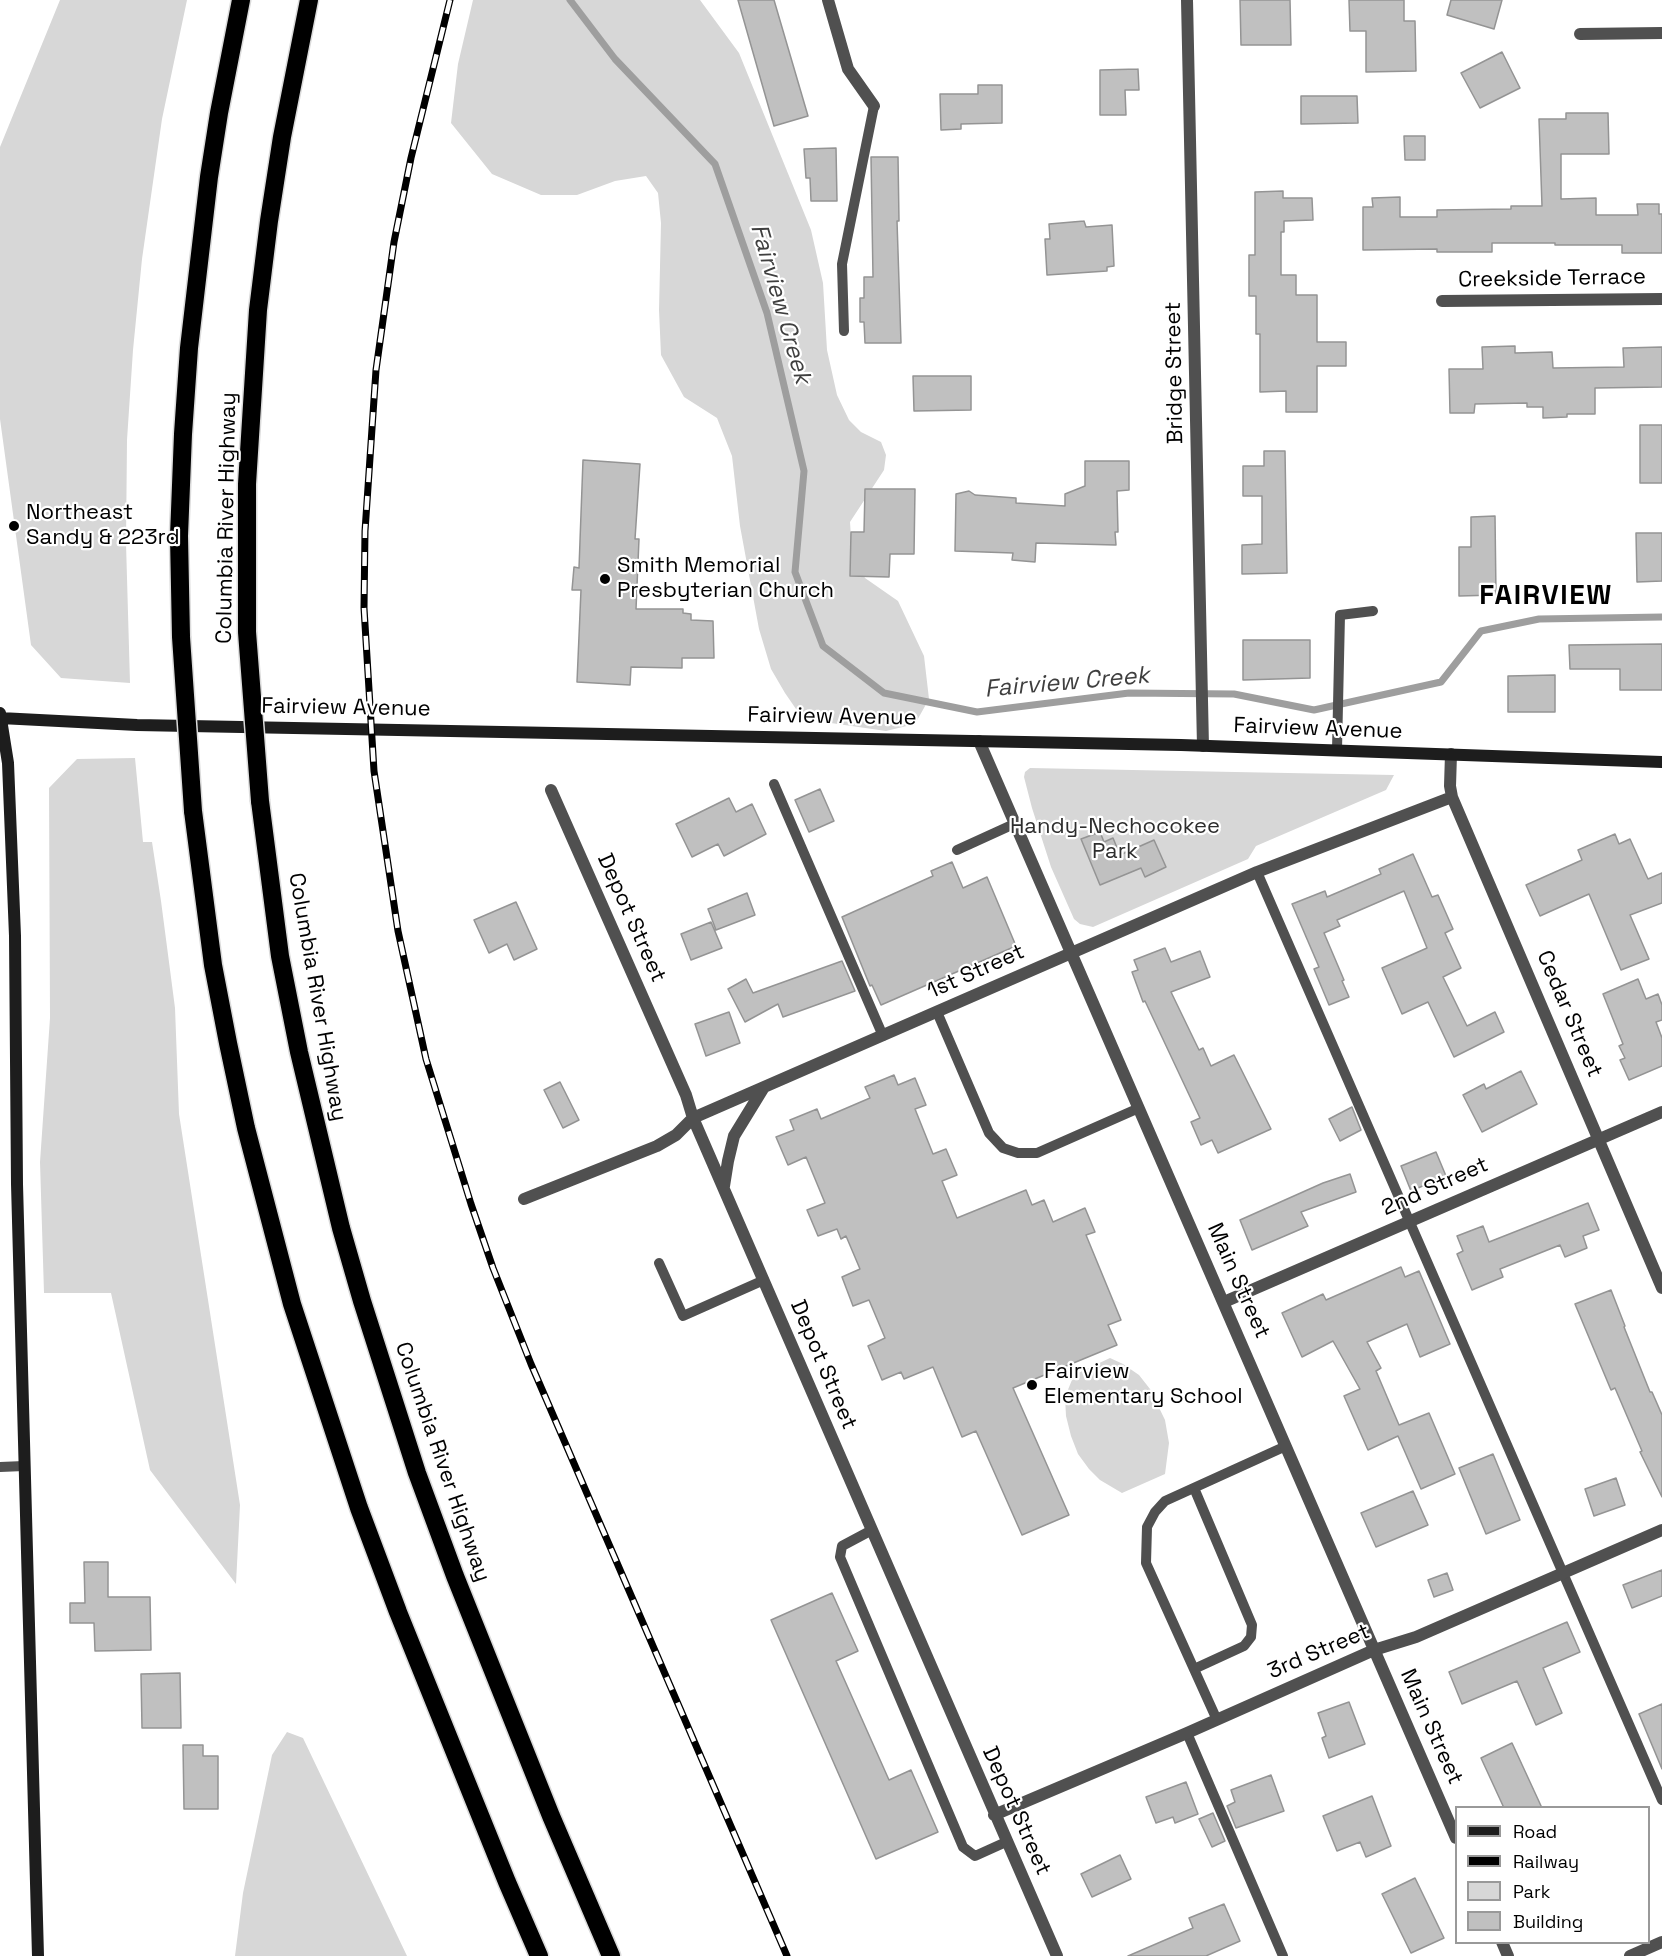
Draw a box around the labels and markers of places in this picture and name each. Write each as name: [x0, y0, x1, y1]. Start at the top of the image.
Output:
place label: Northeast Sandy & 223rd: [26, 500, 180, 552]
marker: Northeast Sandy & 223rd: [7, 519, 21, 533]
place label: Smith Memorial Presbyterian Church: [617, 553, 834, 604]
marker: Smith Memorial Presbyterian Church: [598, 572, 612, 586]
place label: Fairview Elementary School: [1044, 1359, 1243, 1410]
marker: Fairview Elementary School: [1025, 1378, 1039, 1392]

